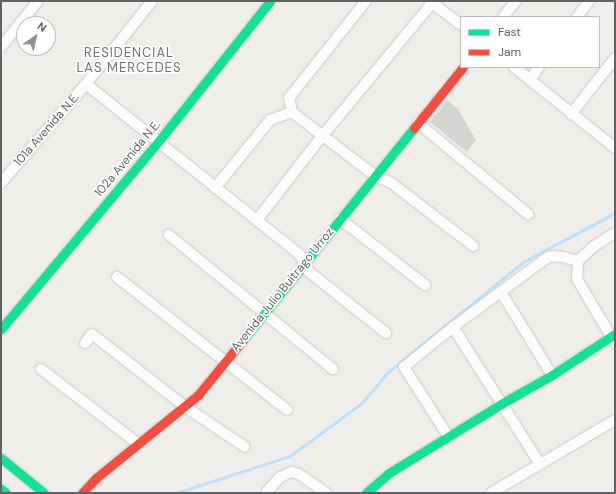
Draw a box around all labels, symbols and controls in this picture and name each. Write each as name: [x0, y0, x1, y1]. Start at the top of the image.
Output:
north arrow: [16, 16, 56, 56]
legend: [460, 16, 600, 68]
text: N: [35, 19, 49, 35]
text: Fast: [498, 24, 521, 40]
text: Jam: [498, 44, 521, 60]
district label: RESIDENCIAL LAS MERCEDES: [77, 46, 181, 77]
street label: 101a Avenida N.E.: [11, 90, 83, 170]
street label: 102a Avenida N.E.: [92, 118, 164, 200]
street label: Avenida Julio Buitrago Urroz: [229, 225, 337, 355]

